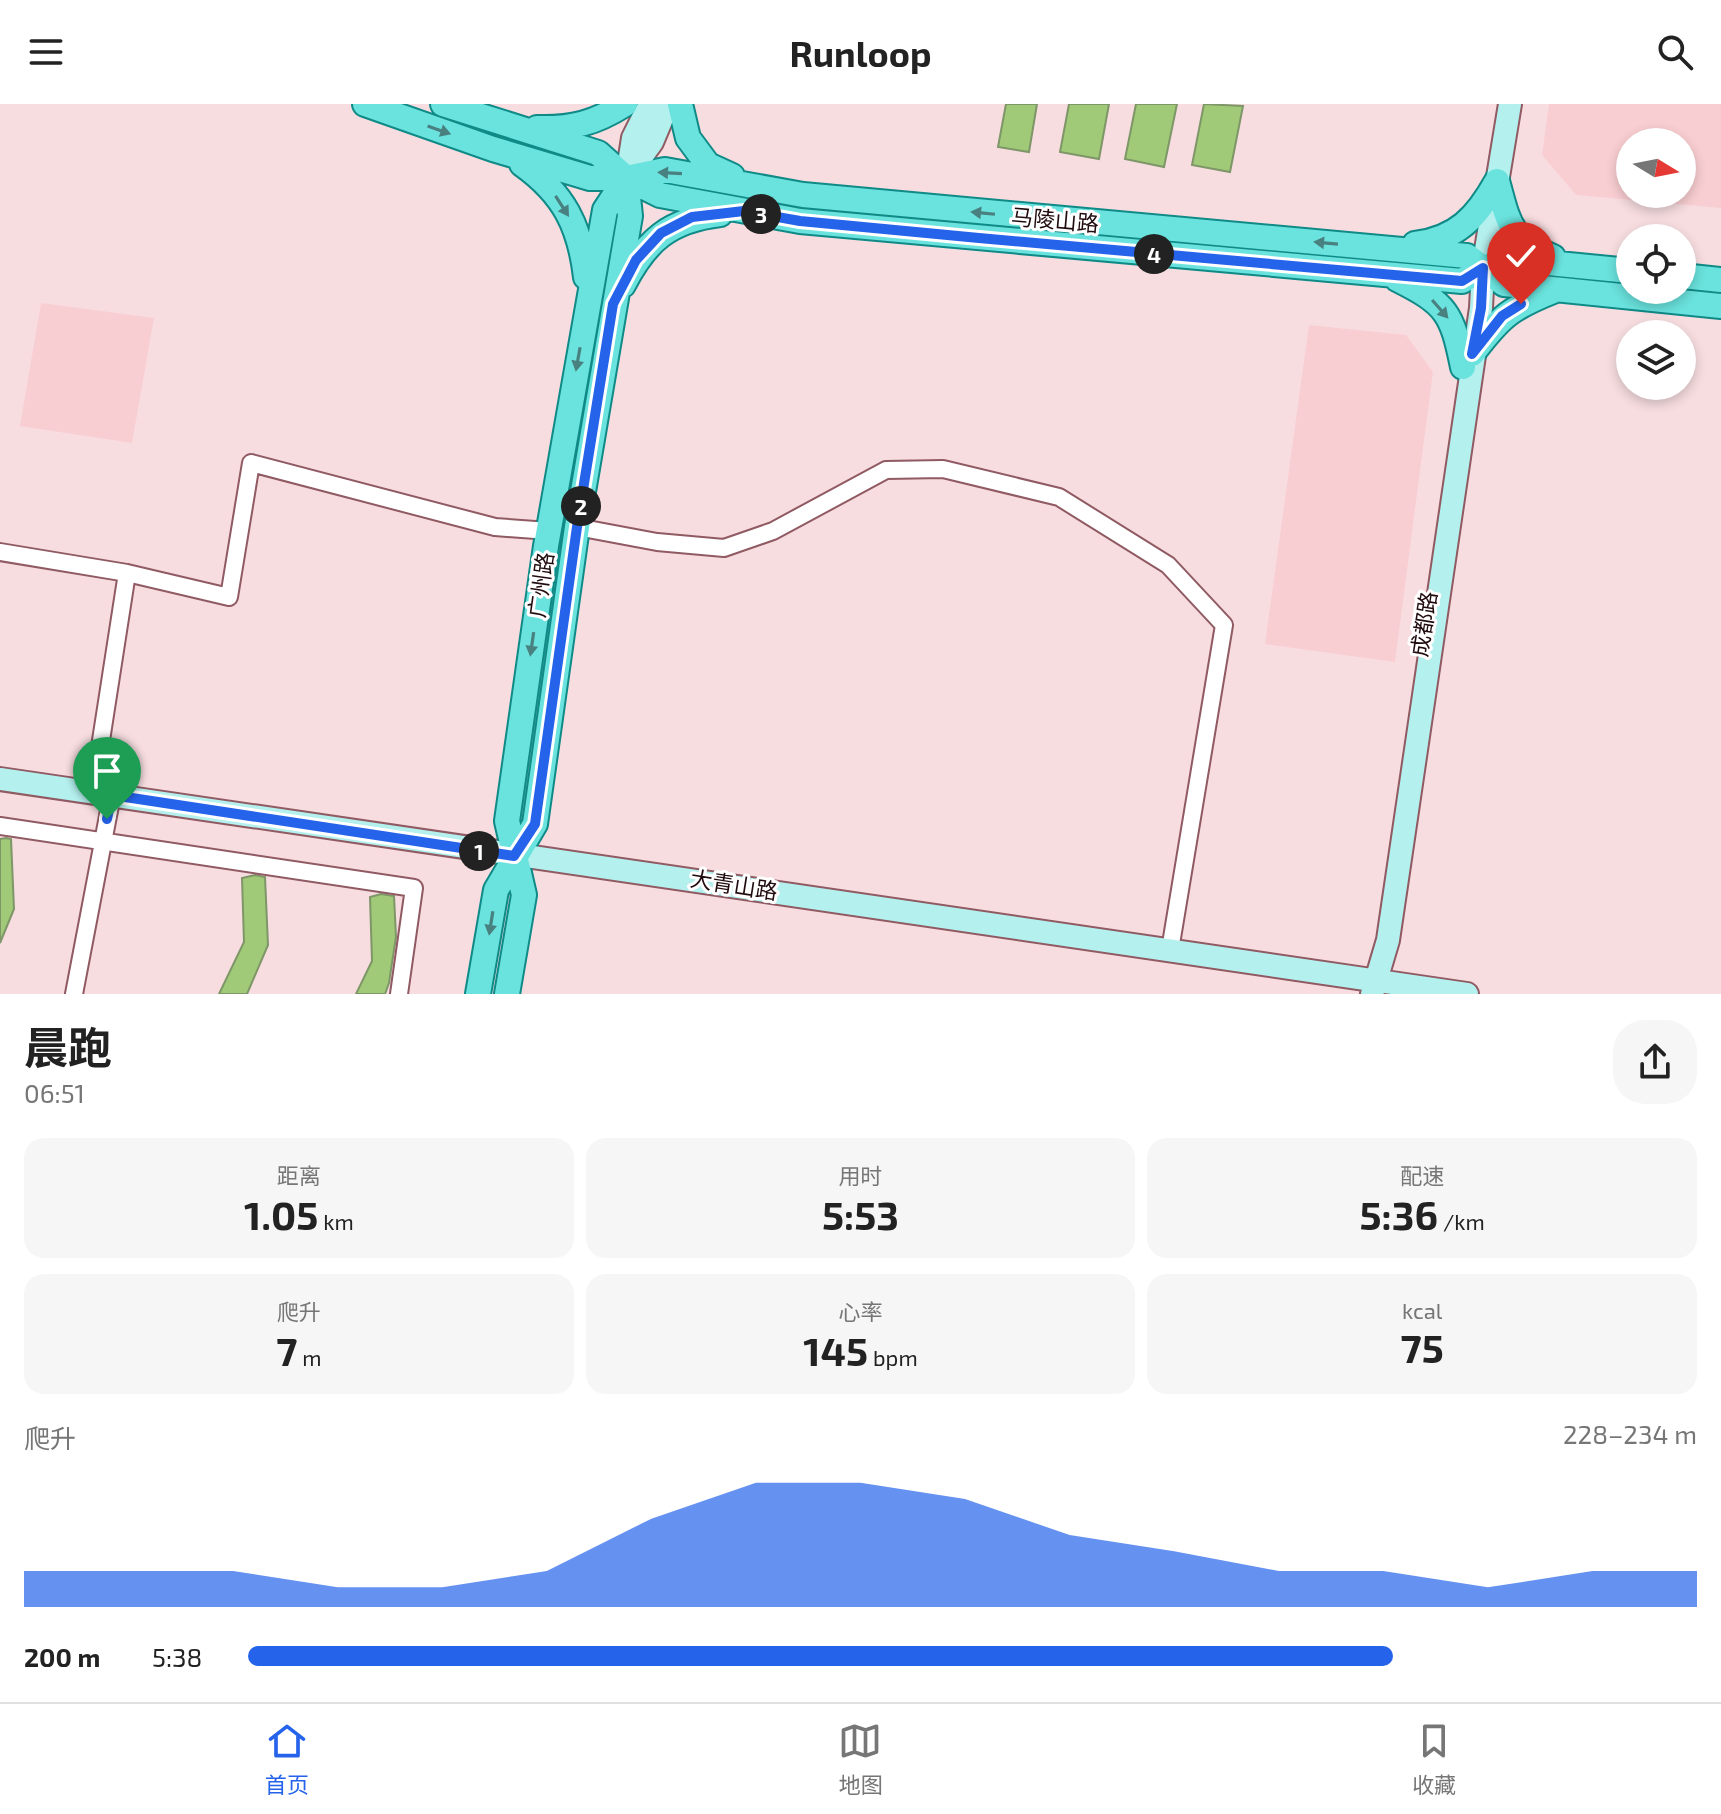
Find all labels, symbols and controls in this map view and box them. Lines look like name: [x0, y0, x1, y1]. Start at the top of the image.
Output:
icon: menu: [24, 30, 68, 74]
icon: search: [1653, 30, 1697, 74]
text: Runloop: [789, 31, 932, 74]
one-way arrow: [427, 124, 451, 136]
north arrow: [1616, 128, 1696, 208]
map controls: [1616, 128, 1696, 400]
one-way arrow: [657, 166, 682, 179]
pin: 3: [741, 194, 781, 234]
one-way arrow: [555, 196, 570, 217]
text: 3: [755, 201, 767, 227]
street label: 马陵山路: [1010, 202, 1100, 236]
one-way arrow: [970, 206, 995, 219]
pin: [1487, 222, 1555, 304]
button: locate: [1616, 224, 1696, 304]
pin: 4: [1134, 234, 1174, 274]
icon: check: [1499, 234, 1543, 278]
one-way arrow: [1313, 236, 1338, 249]
text: 4: [1147, 241, 1161, 267]
one-way arrow: [1431, 298, 1448, 318]
button: layers: [1616, 320, 1696, 400]
one-way arrow: [572, 347, 584, 372]
pin: 2: [561, 486, 601, 526]
text: 2: [575, 493, 587, 519]
street label: 广州路: [523, 550, 557, 619]
street label: 成都路: [1405, 589, 1441, 658]
one-way arrow: [525, 632, 538, 657]
pin: [73, 737, 141, 819]
icon: arrive: [85, 749, 129, 793]
pin: 1: [459, 831, 499, 871]
text: 1: [474, 838, 484, 864]
street label: 大青山路: [689, 864, 780, 904]
one-way arrow: [484, 911, 496, 936]
text: 晨跑: [24, 1020, 112, 1073]
button: share: [1613, 1020, 1697, 1104]
text: 06:51: [24, 1077, 85, 1108]
text: 距离: [277, 1162, 321, 1188]
text: 用时: [838, 1162, 883, 1188]
text: 配速: [1400, 1162, 1444, 1188]
text: 1.05: [244, 1190, 318, 1238]
text: 5:53: [822, 1190, 899, 1238]
text: 5:36: [1359, 1190, 1438, 1238]
text: km: [318, 1208, 354, 1234]
text: /km: [1438, 1208, 1485, 1234]
text: kcal: [1402, 1297, 1442, 1323]
text: 爬升: [277, 1298, 321, 1324]
text: 心率: [838, 1298, 883, 1324]
text: 75: [1401, 1323, 1444, 1371]
text: 7: [276, 1326, 297, 1374]
text: 145: [803, 1326, 868, 1374]
text: m: [297, 1344, 321, 1370]
text: bpm: [868, 1344, 918, 1370]
text: 228–234 m: [1563, 1418, 1697, 1449]
text: 爬升: [24, 1422, 76, 1453]
text: 200 m: [24, 1641, 100, 1672]
text: 5:38: [152, 1641, 202, 1672]
tab: 首页: [265, 1719, 309, 1799]
tab: 地图: [838, 1719, 882, 1799]
tab: 收藏: [1412, 1719, 1456, 1799]

